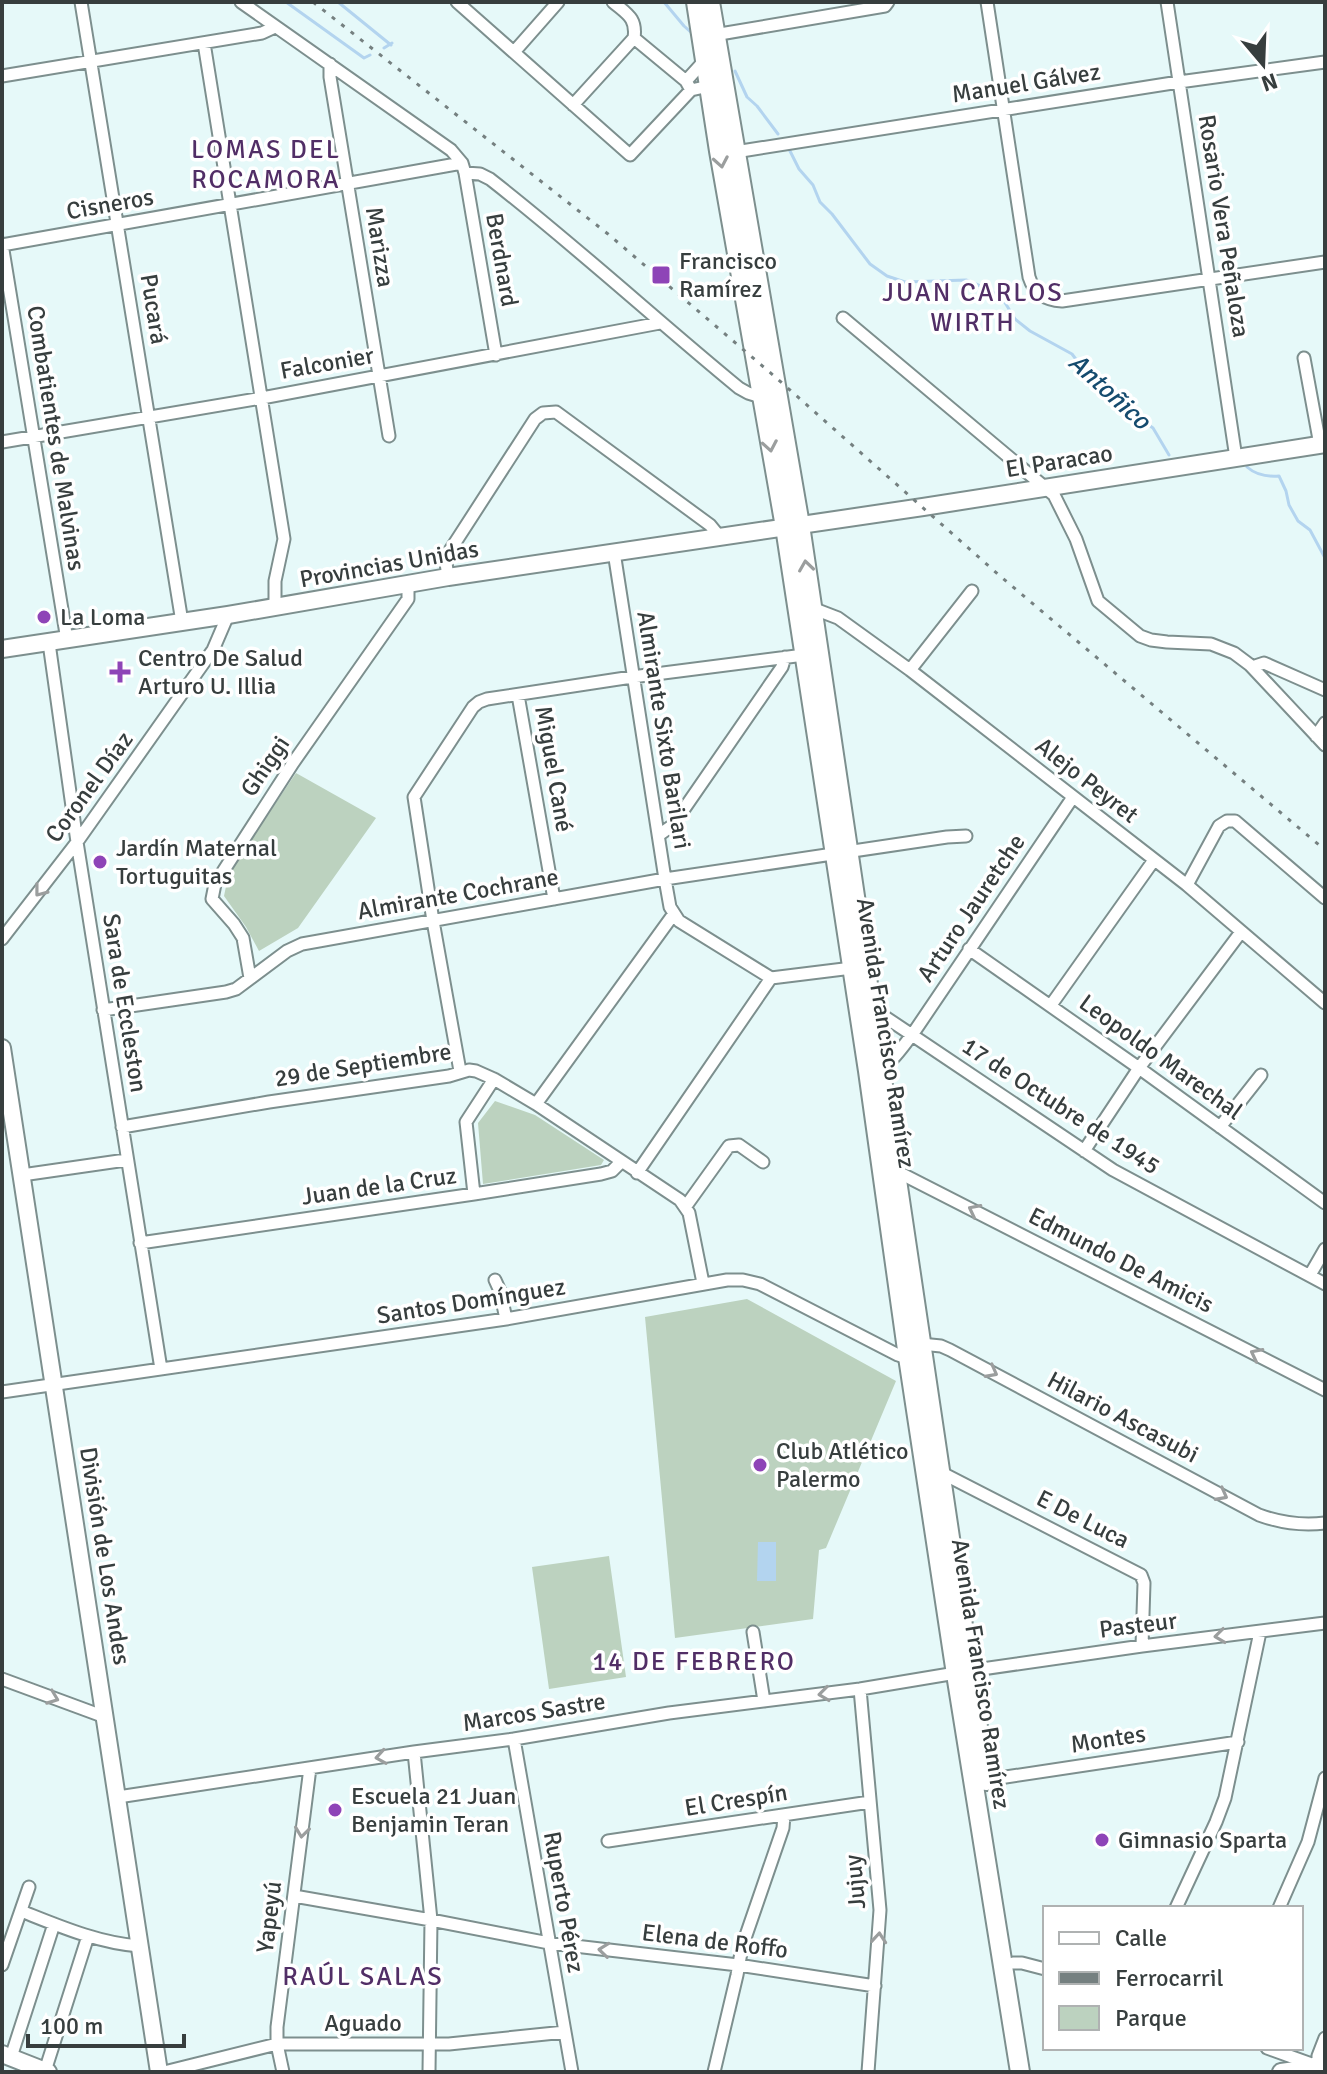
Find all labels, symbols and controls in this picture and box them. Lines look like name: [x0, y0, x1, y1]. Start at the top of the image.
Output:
north arrow: [1223, 24, 1303, 104]
street label: Manuel Gálvez: [950, 56, 1102, 110]
text: N: [1258, 67, 1281, 98]
street label: Rosario Vera Peñaloza: [1192, 112, 1256, 340]
district label: LOMAS DEL ROCAMORA: [191, 134, 341, 196]
one-way arrow: [711, 155, 728, 169]
street label: Cisneros: [64, 182, 156, 226]
street label: Marizza: [359, 205, 401, 289]
street label: Berdnard: [479, 211, 525, 309]
place label: Francisco Ramírez: [679, 246, 777, 304]
marker: Francisco Ramírez: [650, 264, 672, 286]
street label: Pucará: [134, 272, 174, 346]
district label: JUAN CARLOS WIRTH: [882, 277, 1064, 339]
street label: Combatientes de Malvinas: [20, 303, 92, 573]
street label: Falconier: [278, 340, 376, 386]
water label: Antoñico: [1062, 347, 1158, 438]
street label: El Paracao: [1003, 438, 1115, 484]
one-way arrow: [760, 439, 777, 453]
street label: Provincias Unidas: [297, 534, 481, 594]
one-way arrow: [798, 560, 815, 573]
place label: La Loma: [60, 602, 145, 632]
marker: La Loma: [35, 608, 53, 626]
street label: Almirante Sixto Barilari: [630, 609, 698, 851]
place label: Centro De Salud Arturo U. Illia: [138, 643, 303, 701]
marker: Centro De Salud Arturo U. Illia: [109, 661, 131, 683]
street label: Miguel Cané: [528, 704, 580, 834]
street label: Coronel Díaz: [39, 726, 139, 848]
street label: Ghiggi: [234, 730, 296, 802]
street label: Alejo Peyret: [1030, 731, 1144, 829]
street label: Arturo Jauretche: [910, 828, 1032, 988]
place label: Jardín Maternal Tortuguitas: [116, 833, 277, 891]
marker: Jardín Maternal Tortuguitas: [91, 853, 109, 871]
street label: Almirante Cochrane: [355, 862, 561, 926]
one-way arrow: [35, 882, 49, 897]
street label: Avenida Francisco Ramírez: [850, 896, 922, 1170]
street label: Sara de Eccleston: [96, 912, 154, 1094]
street label: Leopoldo Marechal: [1073, 988, 1249, 1126]
street label: 17 de Octubre de 1945: [956, 1031, 1166, 1181]
street label: 29 de Septiembre: [272, 1036, 454, 1094]
street label: Juan de la Cruz: [300, 1160, 458, 1212]
street label: Edmundo De Amicis: [1023, 1200, 1219, 1320]
one-way arrow: [968, 1205, 983, 1220]
street label: Santos Domínguez: [375, 1271, 567, 1331]
one-way arrow: [1249, 1349, 1264, 1364]
one-way arrow: [984, 1363, 999, 1378]
street label: Hilario Ascasubi: [1042, 1365, 1204, 1469]
place label: Club Atlético Palermo: [776, 1436, 909, 1494]
street label: División de Los Andes: [73, 1445, 137, 1667]
marker: Club Atlético Palermo: [751, 1456, 769, 1474]
street label: E De Luca: [1032, 1483, 1134, 1555]
one-way arrow: [1213, 1485, 1228, 1500]
street label: Avenida Francisco Ramírez: [945, 1537, 1017, 1811]
street label: Pasteur: [1098, 1605, 1179, 1645]
one-way arrow: [1213, 1628, 1226, 1645]
district label: 14 DE FEBRERO: [592, 1646, 796, 1678]
one-way arrow: [817, 1685, 830, 1702]
street label: Marcos Sastre: [460, 1686, 608, 1738]
one-way arrow: [45, 1688, 59, 1705]
street label: Montes: [1068, 1718, 1148, 1760]
one-way arrow: [374, 1748, 388, 1765]
street label: El Crespín: [682, 1777, 790, 1823]
place label: Escuela 21 Juan Benjamin Teran: [351, 1781, 516, 1839]
marker: Escuela 21 Juan Benjamin Teran: [326, 1801, 344, 1819]
one-way arrow: [294, 1825, 311, 1839]
place label: Gimnasio Sparta: [1118, 1825, 1287, 1855]
street label: Ruperto Pérez: [537, 1829, 591, 1975]
marker: Gimnasio Sparta: [1093, 1831, 1111, 1849]
street label: Jujuy: [838, 1853, 872, 1911]
street label: Yapeyú: [250, 1879, 288, 1955]
legend: [1043, 1906, 1303, 2050]
street label: Elena de Roffo: [640, 1917, 790, 1965]
text: Calle: [1115, 1923, 1167, 1953]
one-way arrow: [870, 1931, 887, 1944]
one-way arrow: [597, 1941, 610, 1958]
district label: RAÚL SALAS: [282, 1961, 444, 1993]
text: Ferrocarril: [1115, 1963, 1224, 1993]
scale bar: [28, 1998, 184, 2048]
text: Parque: [1115, 2003, 1187, 2033]
street label: Aguado: [324, 2008, 402, 2038]
text: 100 m: [40, 2011, 103, 2041]

